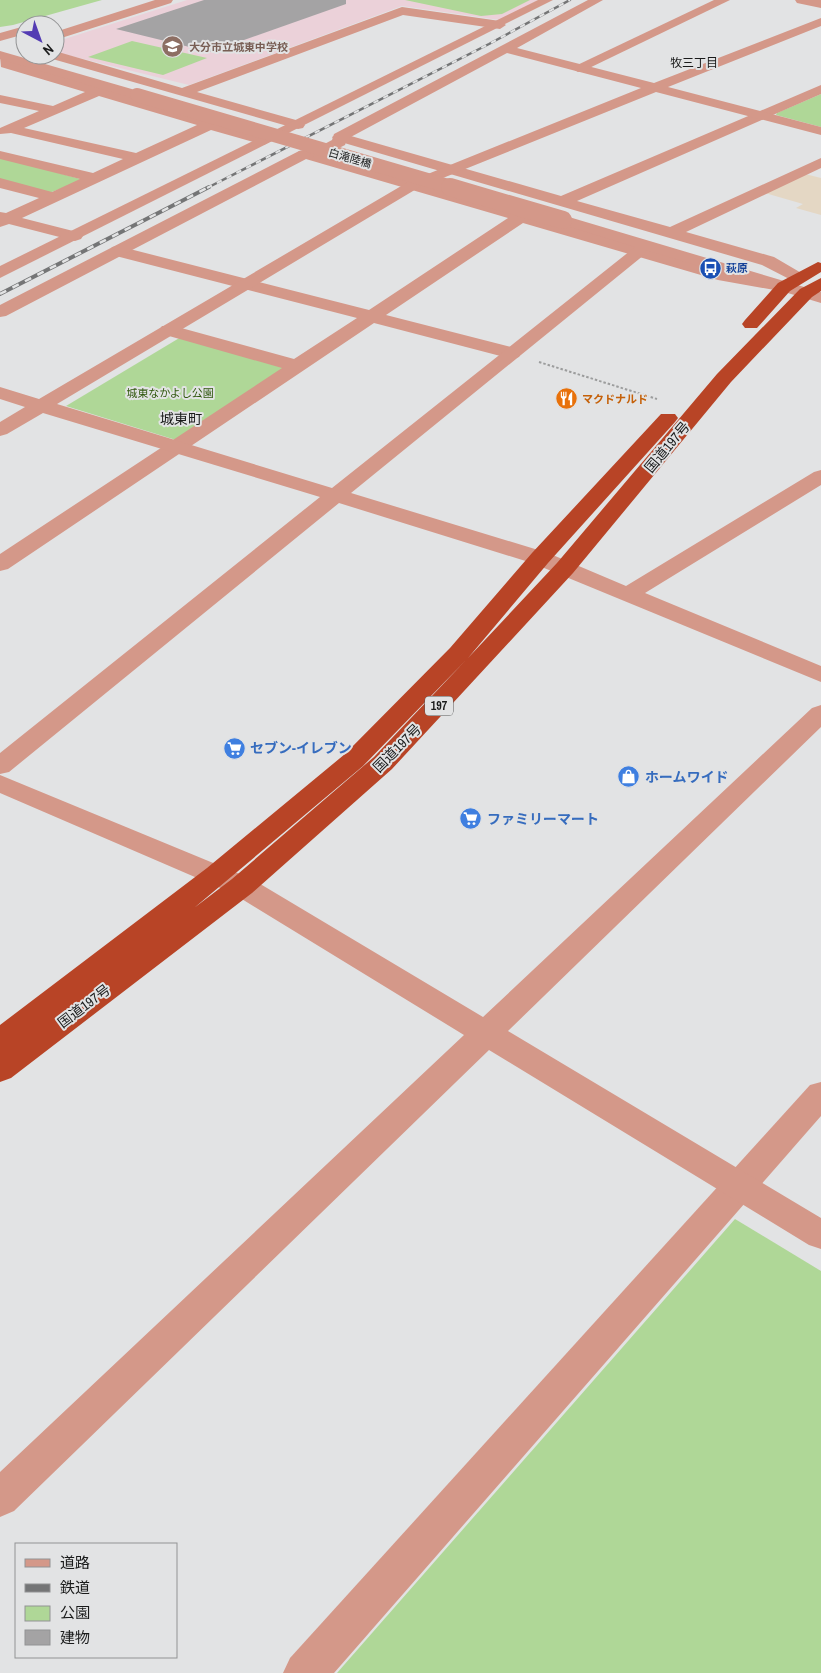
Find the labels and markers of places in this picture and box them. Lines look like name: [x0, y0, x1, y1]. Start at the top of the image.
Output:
school or university icon: 大分市立城東中学校: [161, 35, 185, 59]
place label: 大分市立城東中学校: [189, 40, 288, 54]
bus stop icon: 萩原: [698, 256, 722, 280]
place label: 萩原: [726, 261, 748, 275]
restaurant icon: マクドナルド: [554, 387, 578, 411]
place label: マクドナルド: [582, 392, 648, 406]
supermarket icon: セブン-イレブン: [222, 736, 246, 760]
place label: セブン-イレブン: [250, 739, 352, 757]
shop icon: ホームワイド: [617, 765, 641, 789]
place label: ホームワイド: [645, 768, 729, 786]
supermarket icon: ファミリーマート: [459, 807, 483, 831]
place label: ファミリーマート: [487, 810, 599, 828]

